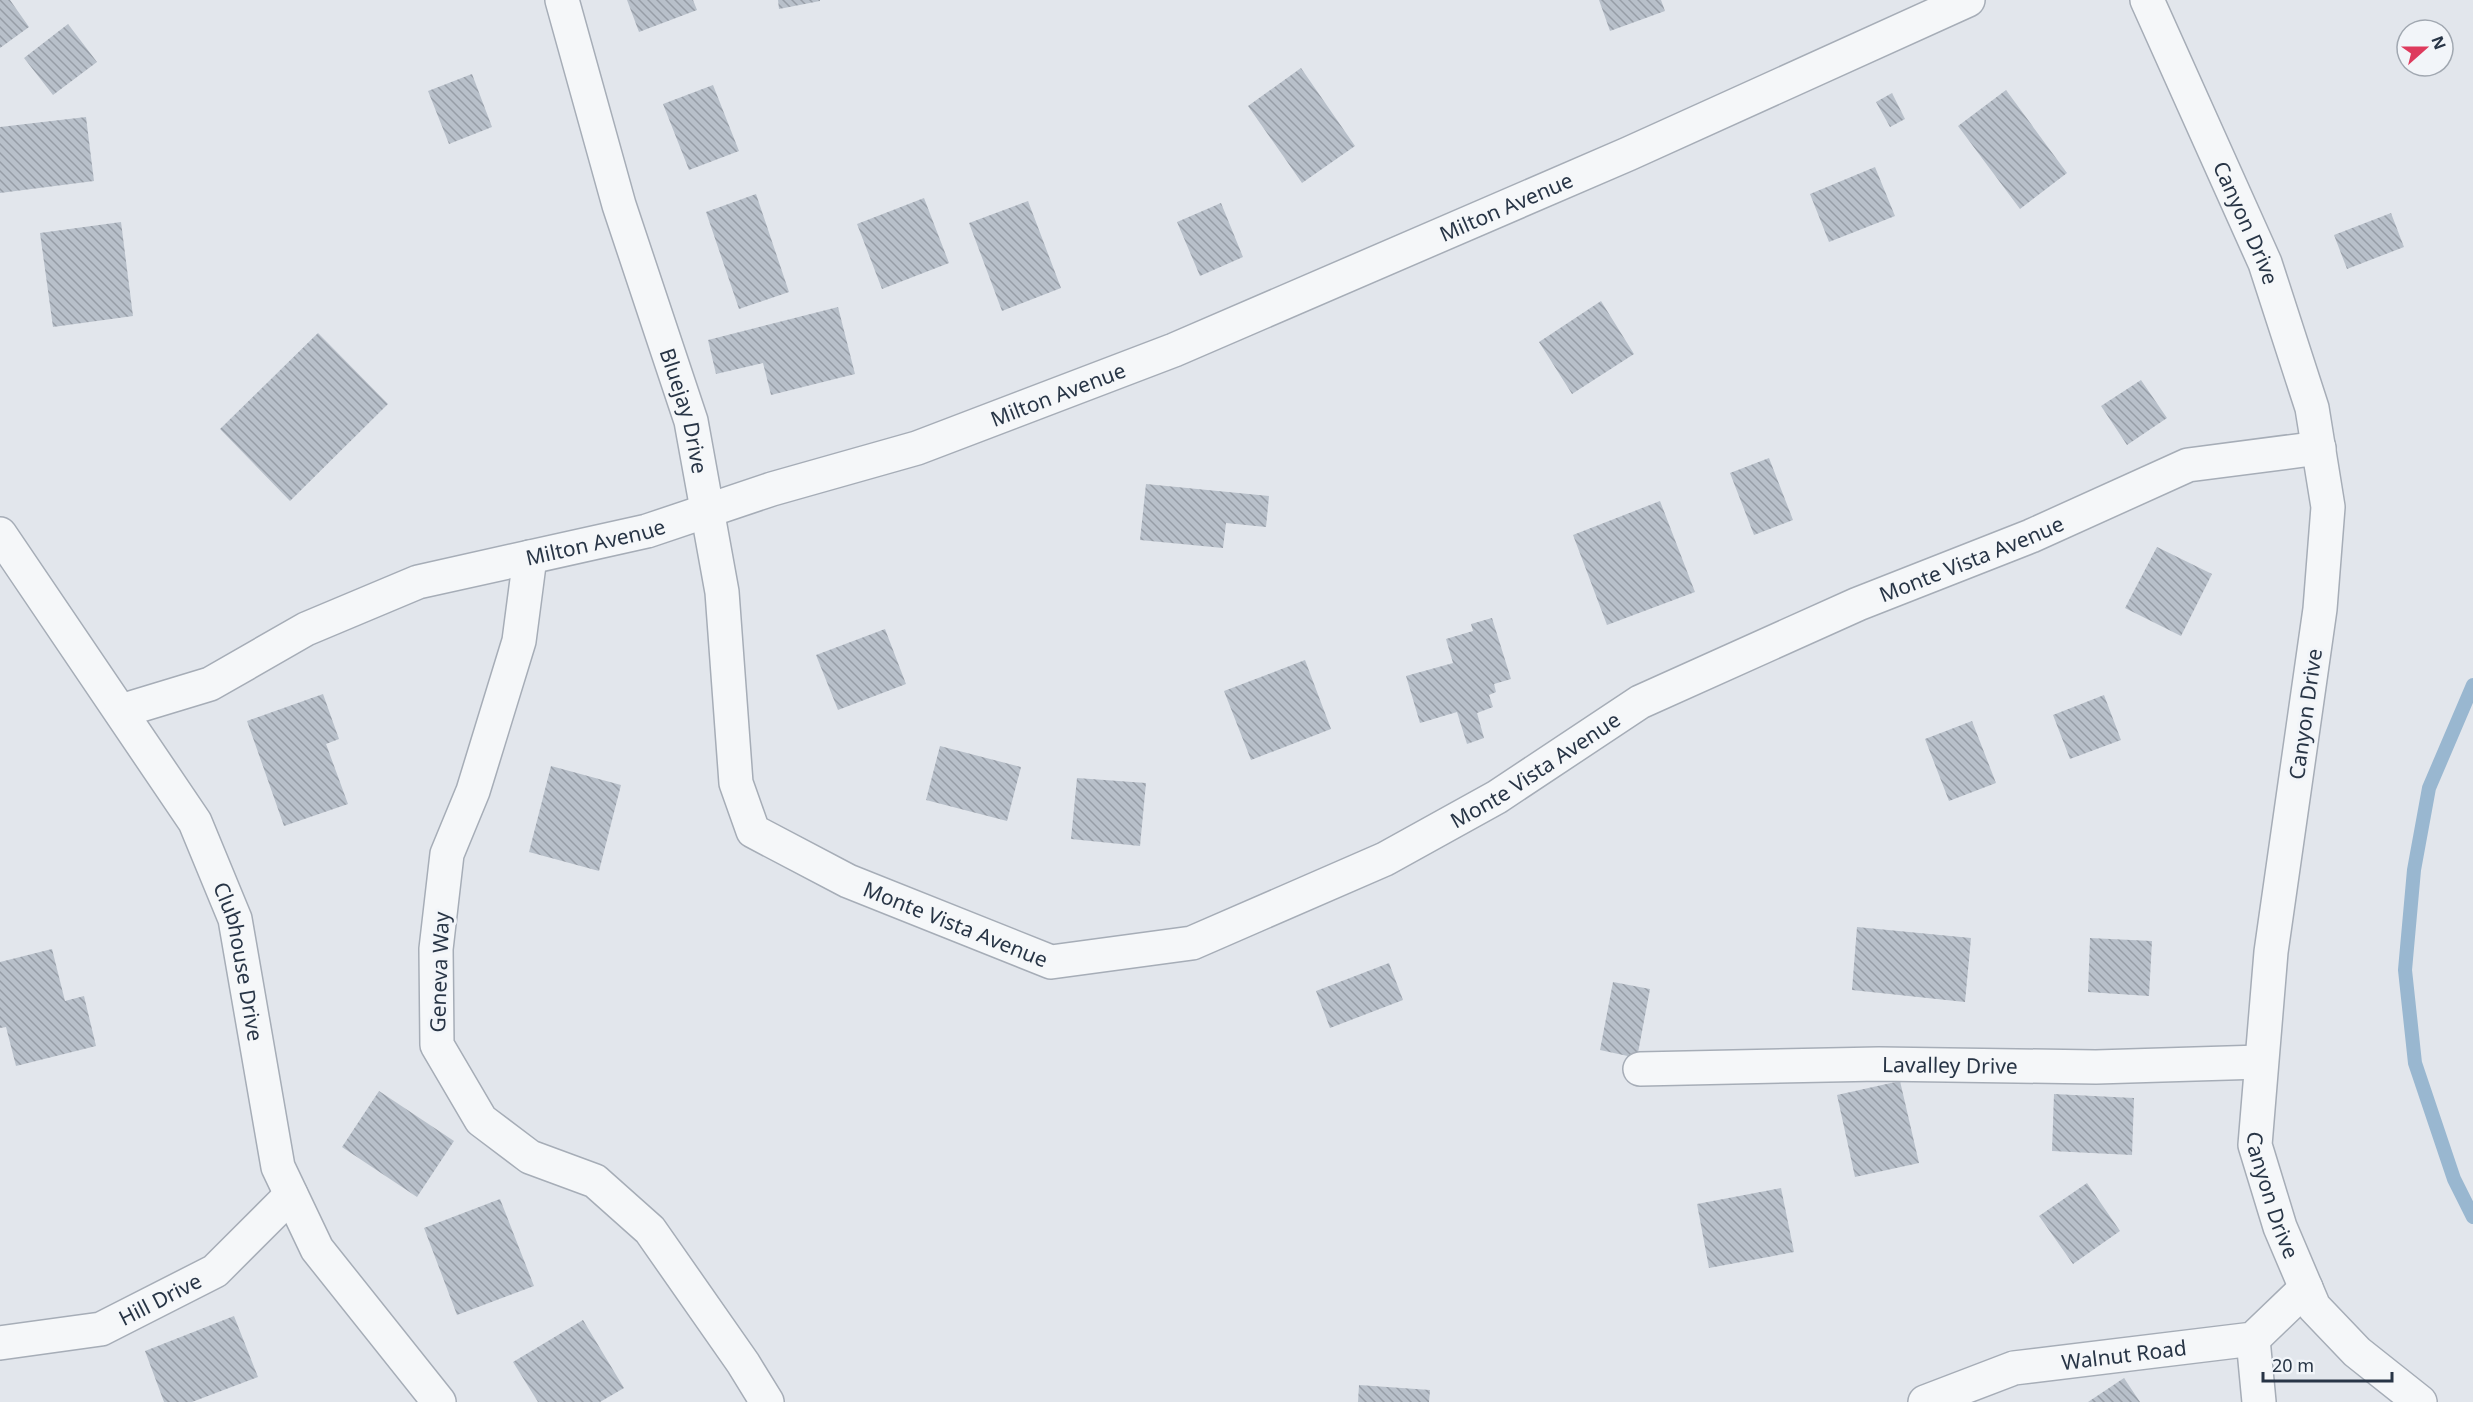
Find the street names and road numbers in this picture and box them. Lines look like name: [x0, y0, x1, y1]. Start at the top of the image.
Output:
street label: Canyon Drive: [2207, 157, 2285, 288]
street label: Milton Avenue: [1435, 166, 1577, 248]
street label: Bluejay Drive: [654, 344, 714, 476]
street label: Milton Avenue: [986, 356, 1129, 433]
street label: Monte Vista Avenue: [1875, 509, 2068, 608]
street label: Milton Avenue: [523, 512, 669, 572]
street label: Canyon Drive: [2282, 647, 2328, 781]
street label: Monte Vista Avenue: [1445, 705, 1625, 834]
street label: Monte Vista Avenue: [859, 875, 1052, 973]
street label: Clubhouse Drive: [207, 878, 270, 1043]
street label: Geneva Way: [423, 911, 455, 1033]
street label: Lavalley Drive: [1882, 1050, 2018, 1080]
street label: Canyon Drive: [2241, 1131, 2306, 1263]
street label: Hill Drive: [114, 1266, 206, 1332]
street label: Walnut Road: [2060, 1333, 2188, 1376]

